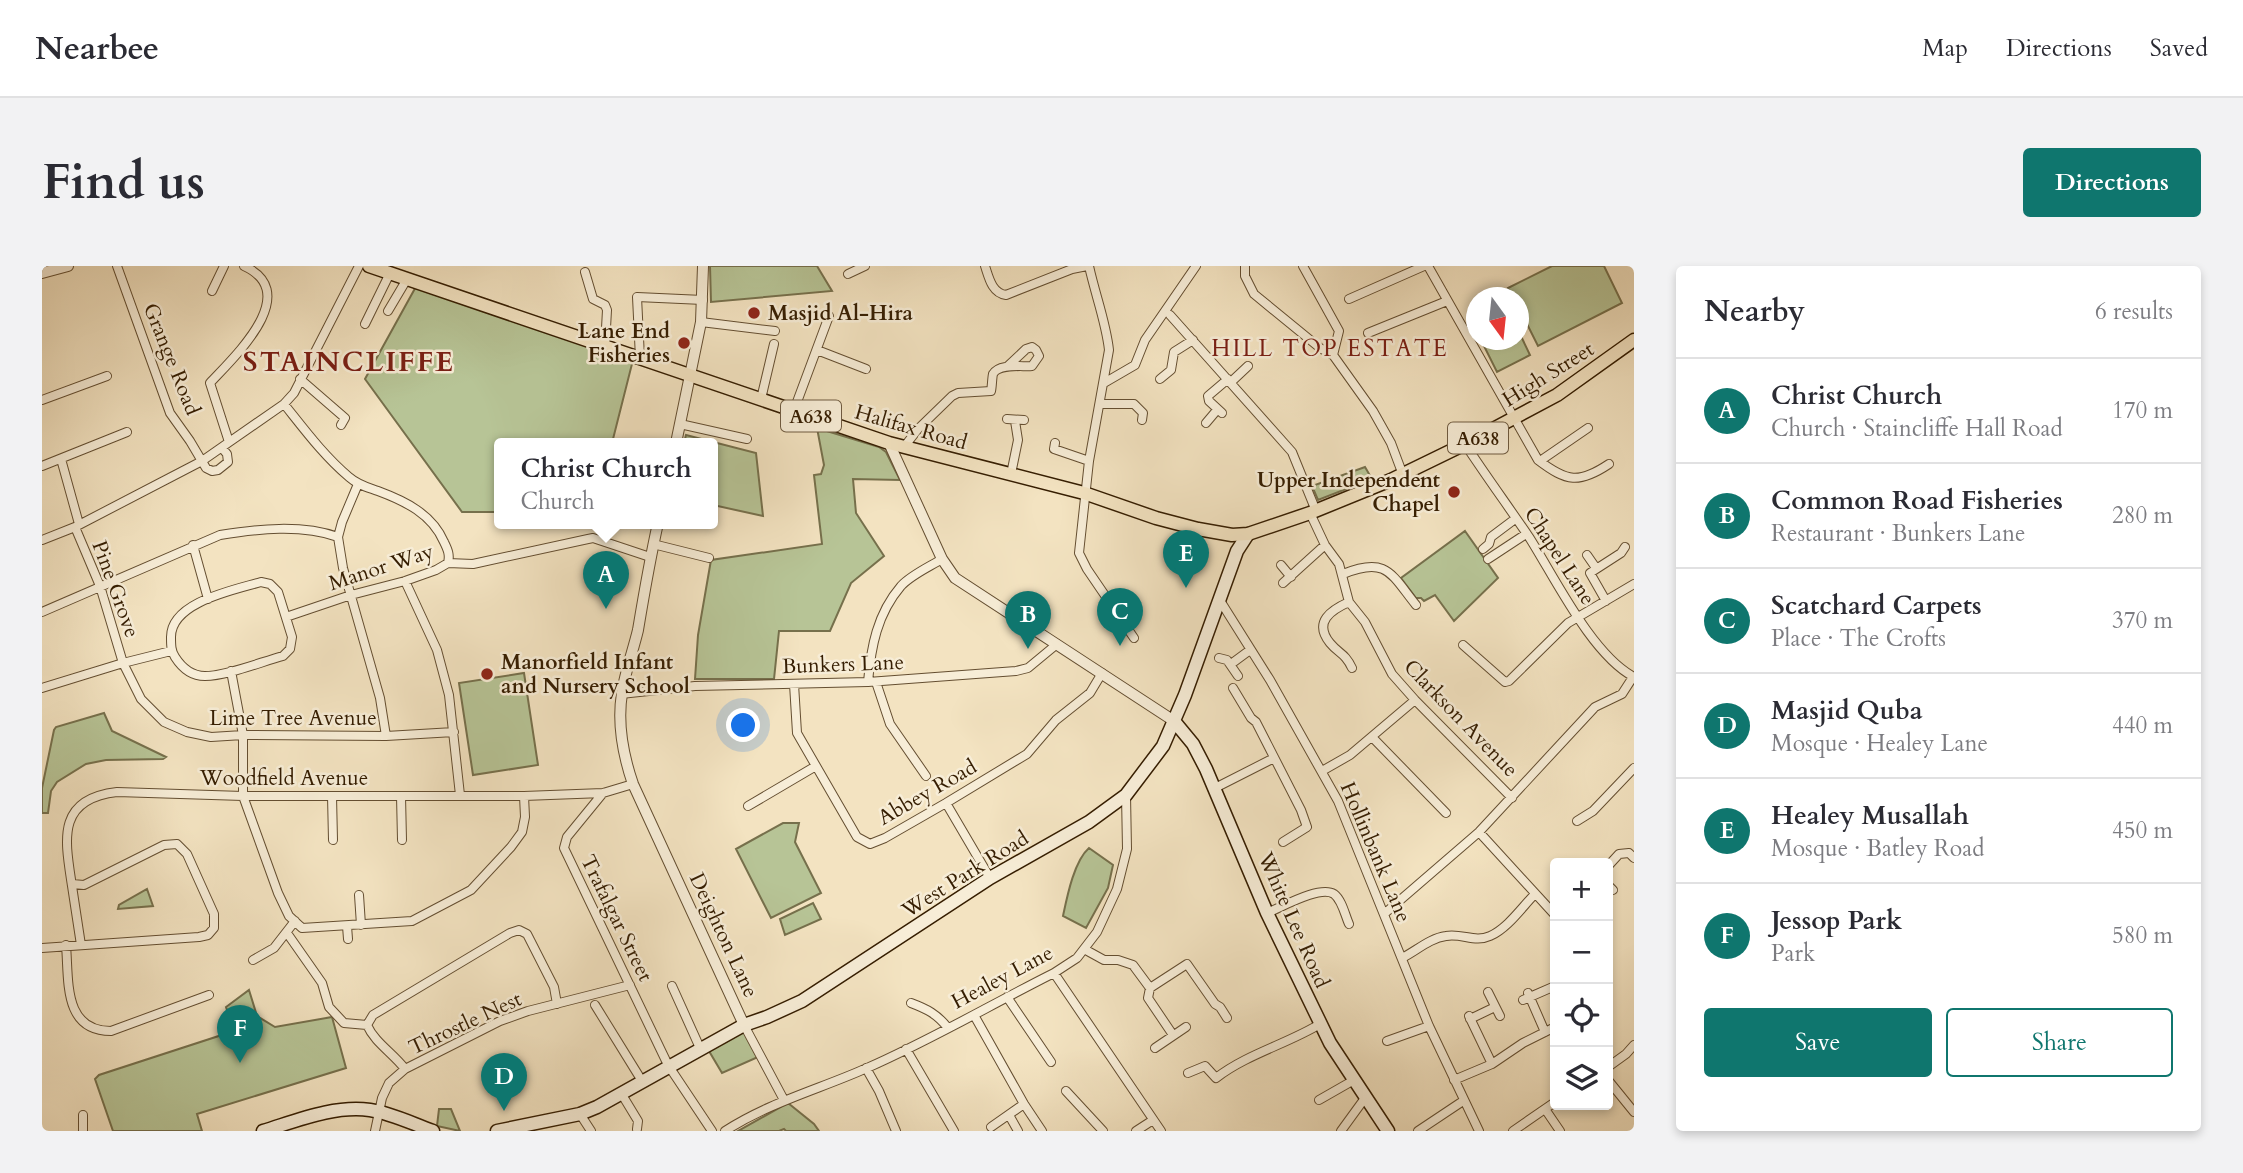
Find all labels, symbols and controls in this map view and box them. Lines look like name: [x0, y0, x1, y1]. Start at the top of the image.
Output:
text: Nearbee: [35, 26, 159, 71]
text: Map: [1922, 32, 1968, 65]
text: Directions: [2006, 32, 2112, 65]
text: Saved: [2150, 32, 2208, 65]
button: Directions: [2023, 148, 2201, 217]
text: Find us: [42, 149, 205, 216]
north arrow: [1466, 287, 1529, 350]
text: Nearby: [1704, 291, 1805, 332]
text: 6 results: [2095, 296, 2173, 327]
street label: Grange Road: [136, 299, 207, 420]
place label: Masjid Al-Hira: [768, 299, 914, 328]
marker: Masjid Al-Hira: [746, 305, 762, 321]
place label: Lane End Fisheries: [578, 317, 670, 370]
district label: HILL TOP ESTATE: [1211, 333, 1449, 364]
marker: Lane End Fisheries: [676, 335, 692, 351]
street label: High Street: [1497, 335, 1600, 414]
district label: STAINCLIFFE: [243, 343, 455, 381]
text: Christ Church: [1771, 378, 1942, 413]
text: A: [1718, 395, 1736, 426]
text: 170 m: [2112, 395, 2173, 426]
street label: Halifax Road: [851, 398, 970, 457]
road number: A638: [781, 400, 841, 432]
text: Church · Staincliffe Hall Road: [1771, 413, 2063, 444]
road number: A638: [1448, 422, 1508, 454]
popup: [494, 438, 718, 529]
text: Christ Church: [520, 451, 692, 486]
place label: Upper Independent Chapel: [1257, 466, 1441, 519]
text: Common Road Fisheries: [1771, 483, 2063, 518]
marker: Upper Independent Chapel: [1446, 484, 1462, 500]
text: Church: [520, 486, 595, 517]
text: B: [1719, 500, 1735, 531]
text: 280 m: [2112, 500, 2173, 531]
street label: Chapel Lane: [1517, 502, 1602, 611]
text: Restaurant · Bunkers Lane: [1771, 518, 2025, 549]
pin: E: [1163, 530, 1209, 588]
street label: Pine Grove: [85, 537, 146, 642]
street label: Manor Way: [325, 537, 437, 598]
pin: A: [583, 551, 629, 609]
pin: C: [1097, 588, 1143, 646]
text: Scatchard Carpets: [1771, 588, 1982, 623]
pin: B: [1005, 591, 1051, 649]
text: C: [1718, 605, 1736, 636]
text: 370 m: [2112, 605, 2173, 636]
text: Place · The Crofts: [1771, 623, 1946, 654]
place label: Manorfield Infant and Nursery School: [501, 648, 690, 701]
street label: Bunkers Lane: [782, 648, 905, 681]
street label: Clarkson Avenue: [1397, 653, 1524, 784]
marker: Manorfield Infant and Nursery School: [479, 666, 495, 682]
text: Masjid Quba: [1771, 693, 1923, 728]
street label: Lime Tree Avenue: [209, 704, 377, 733]
your location: [726, 708, 760, 742]
text: D: [1717, 710, 1737, 741]
text: 440 m: [2112, 710, 2173, 741]
text: Mosque · Healey Lane: [1771, 728, 1988, 759]
street label: Abbey Road: [872, 752, 982, 832]
street label: Woodfield Avenue: [199, 764, 368, 793]
street label: Hollinbank Lane: [1333, 778, 1418, 927]
text: Healey Musallah: [1771, 798, 1969, 833]
text: E: [1720, 815, 1734, 846]
text: 450 m: [2112, 815, 2173, 846]
street label: West Park Road: [896, 824, 1034, 925]
text: Mosque · Batley Road: [1771, 833, 1984, 864]
street label: White Lee Road: [1250, 847, 1336, 993]
street label: Trafalgar Street: [573, 850, 660, 987]
map controls: [1550, 858, 1613, 1110]
button: +: [1550, 858, 1613, 921]
street label: Deighton Lane: [682, 868, 765, 1002]
text: Jessop Park: [1771, 903, 1902, 938]
text: F: [1720, 920, 1734, 951]
text: 580 m: [2112, 920, 2173, 951]
button: −: [1550, 921, 1613, 984]
text: Park: [1771, 938, 1815, 969]
street label: Healey Lane: [946, 939, 1058, 1016]
button: locate: [1550, 984, 1613, 1047]
street label: Throstle Nest: [404, 985, 527, 1062]
pin: F: [217, 1005, 263, 1063]
button: Save: [1704, 1008, 1932, 1077]
button: Share: [1946, 1008, 2173, 1077]
button: layers: [1550, 1047, 1613, 1110]
pin: D: [481, 1053, 527, 1111]

